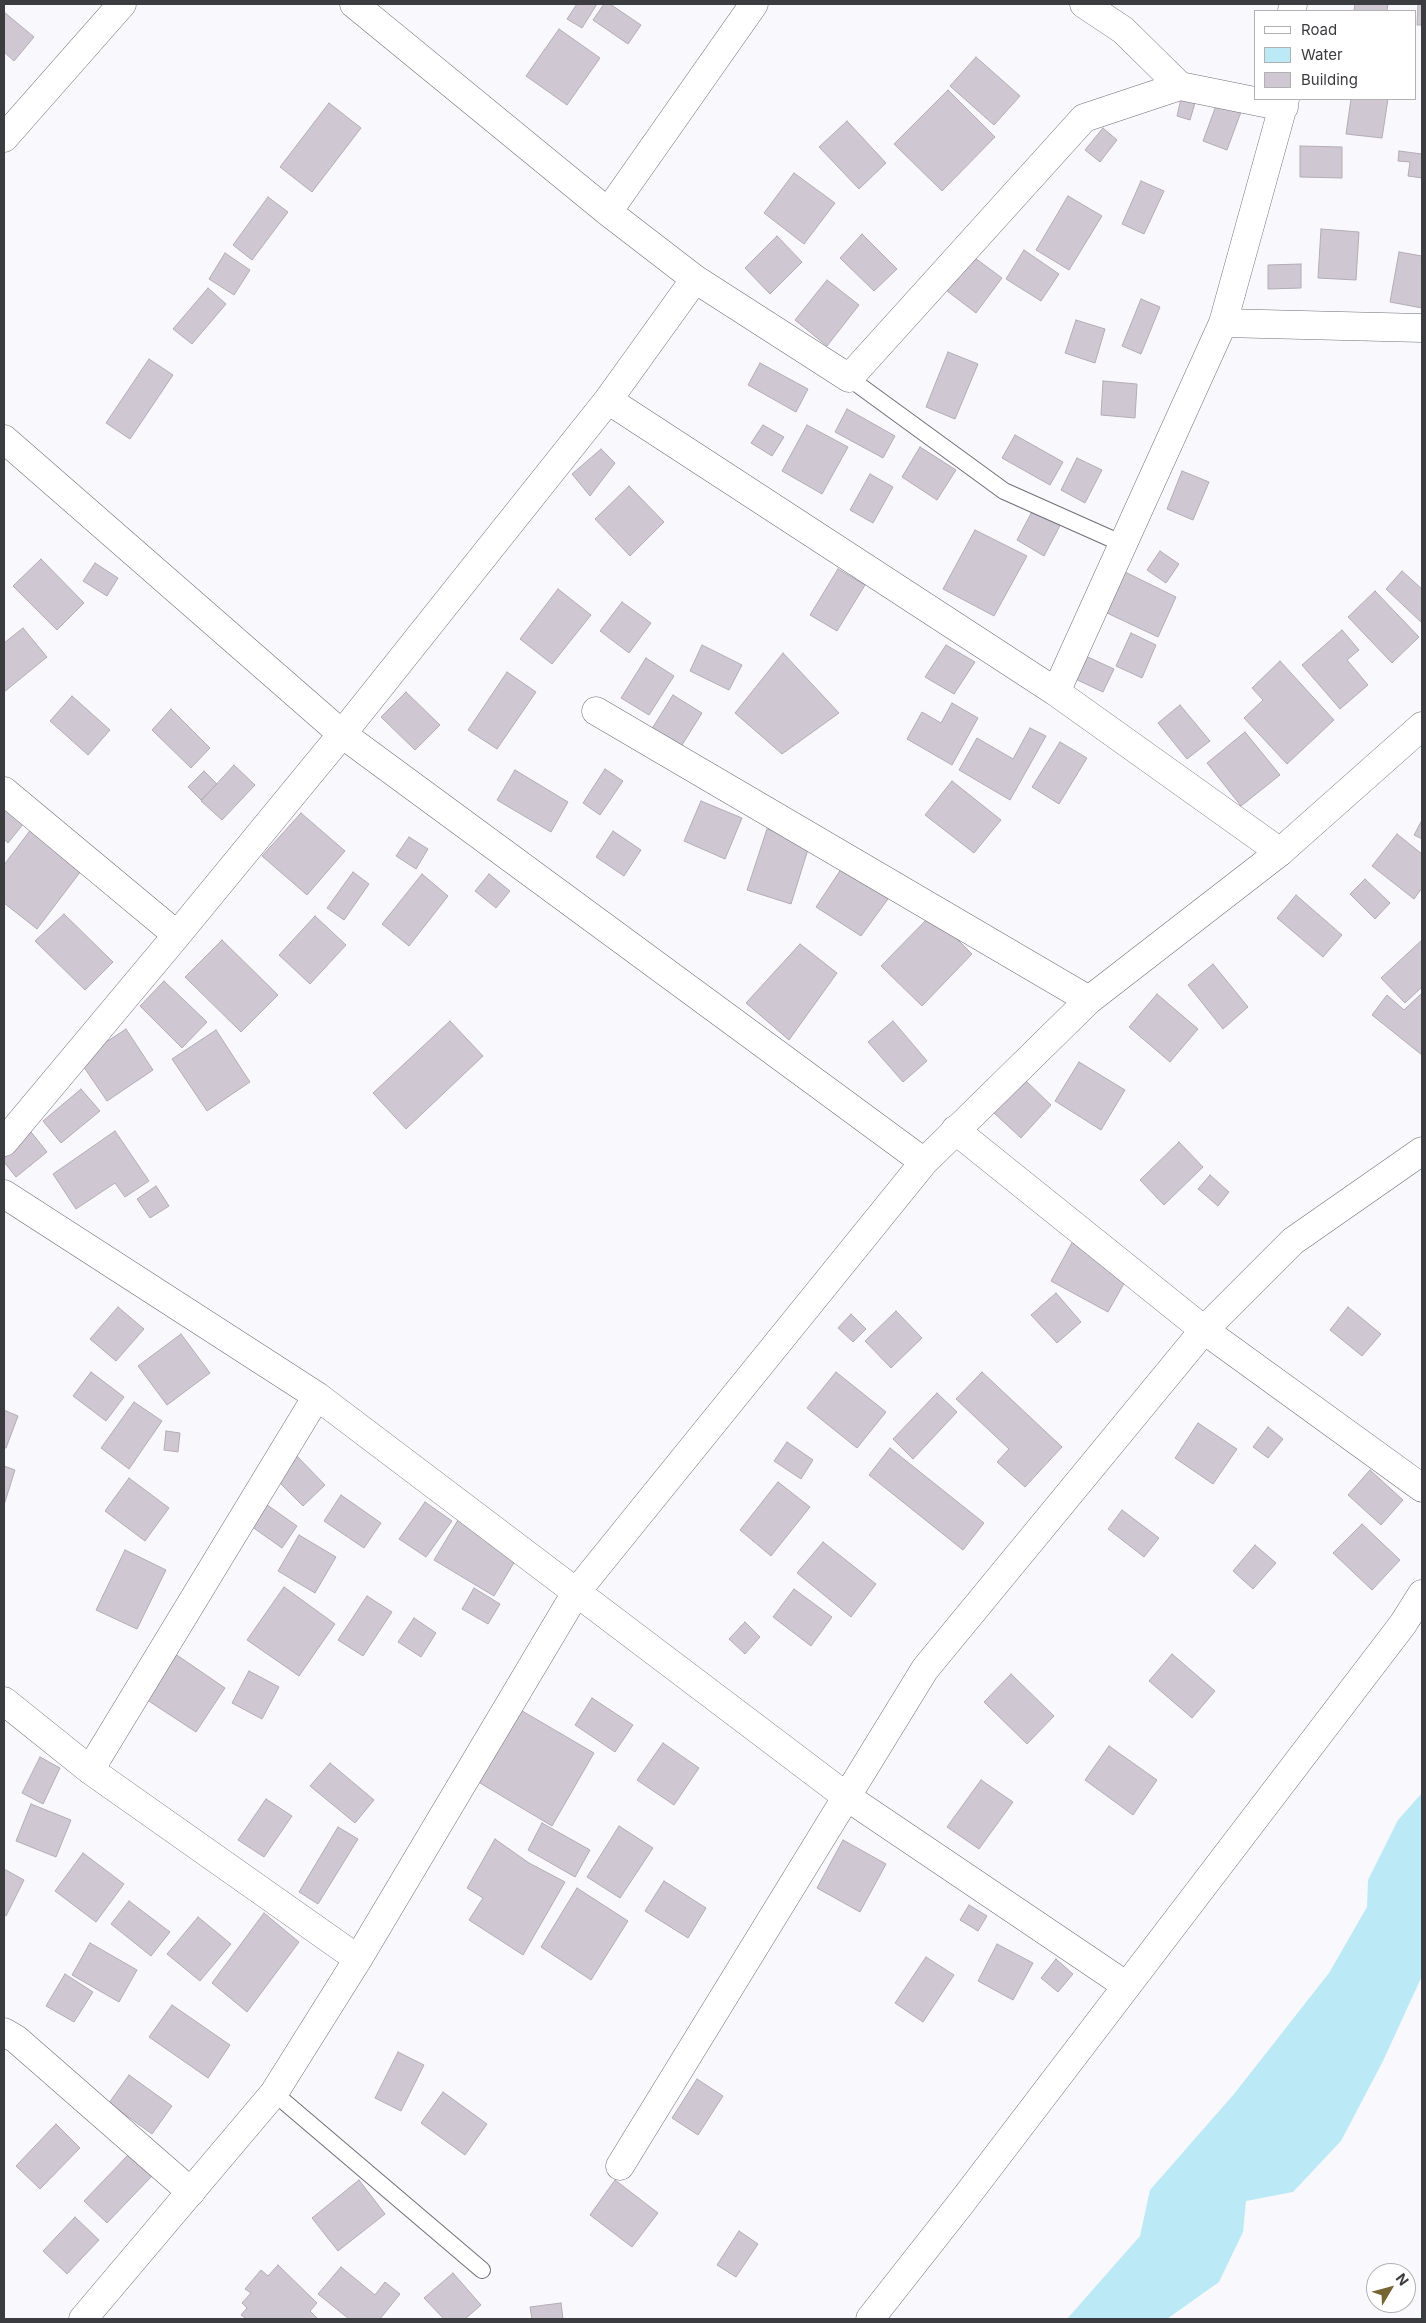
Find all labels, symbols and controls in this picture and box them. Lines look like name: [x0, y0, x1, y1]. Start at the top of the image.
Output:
legend: [1254, 10, 1416, 100]
text: Road: [1301, 20, 1337, 39]
text: Water: [1301, 45, 1343, 64]
text: Building: [1301, 70, 1358, 89]
north arrow: [1366, 2263, 1416, 2313]
text: N: [1393, 2270, 1413, 2289]

